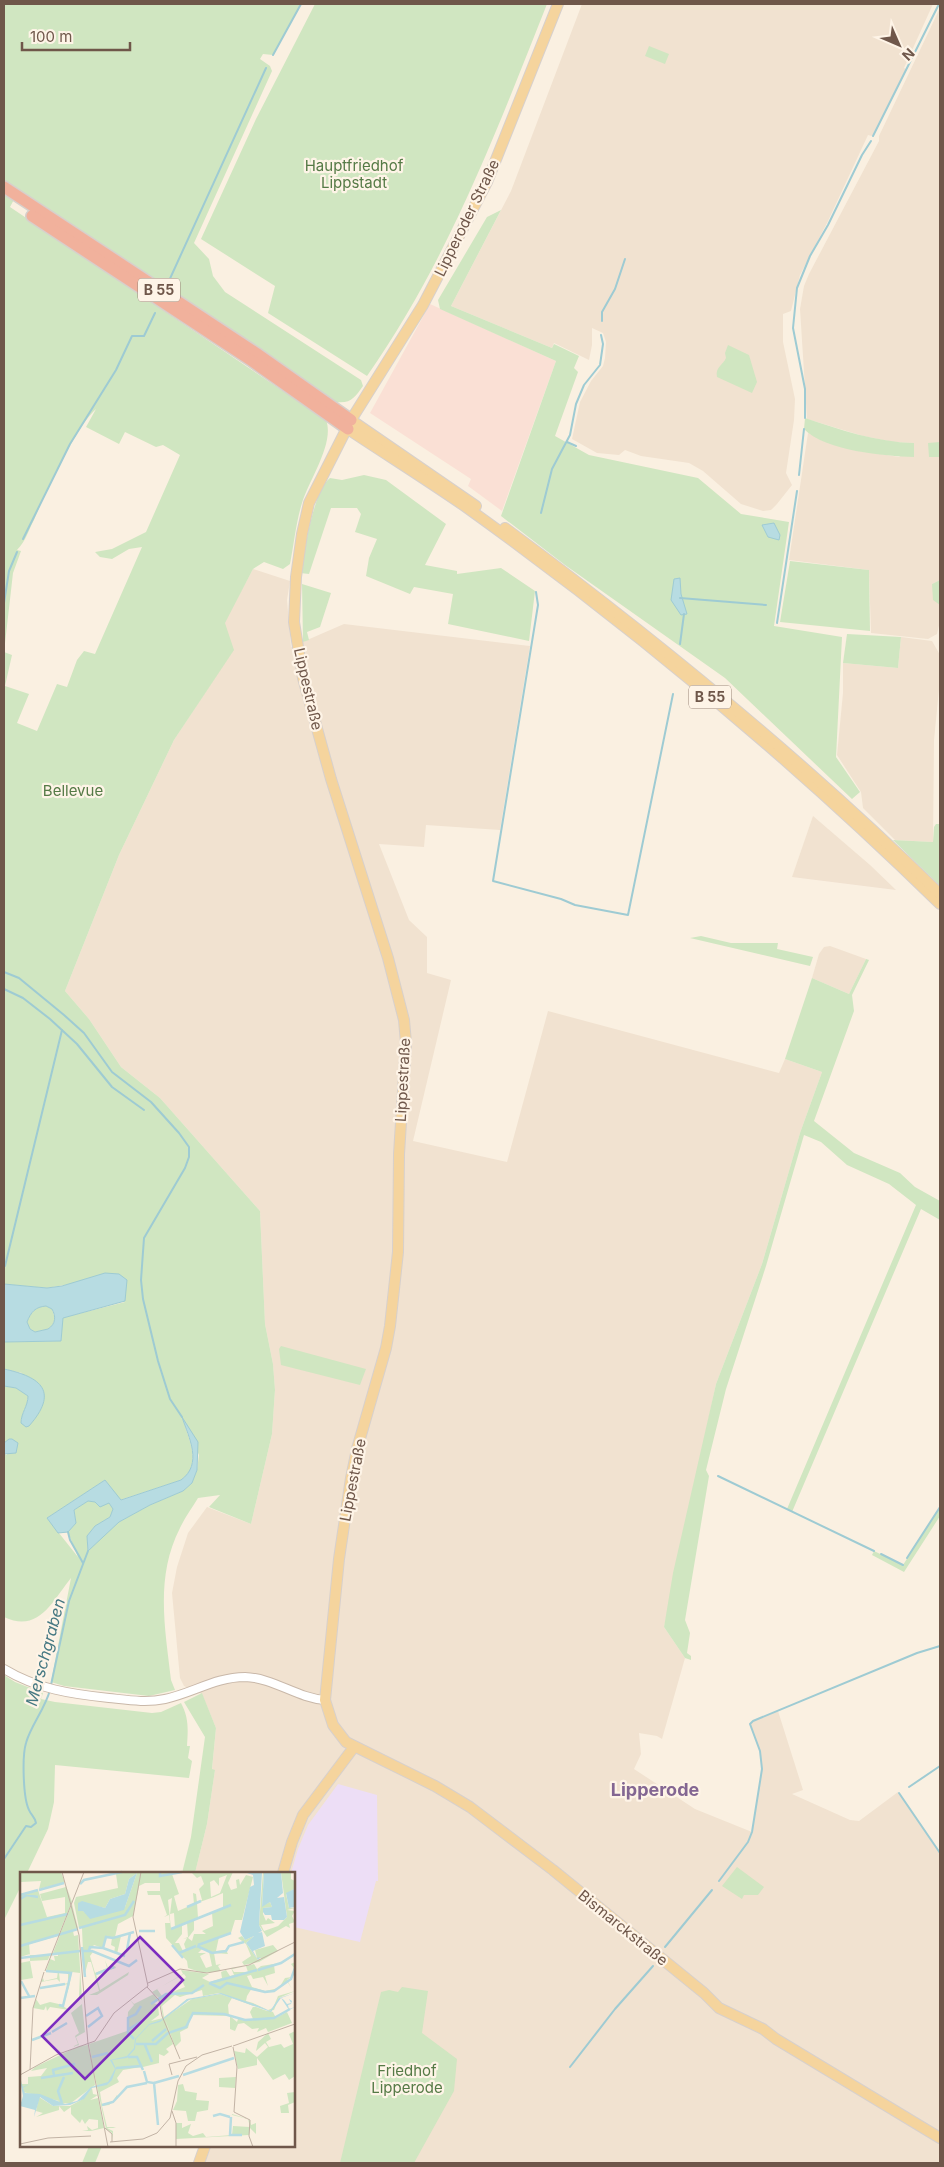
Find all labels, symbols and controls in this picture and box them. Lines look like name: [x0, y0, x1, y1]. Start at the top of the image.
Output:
scale bar: [22, 20, 130, 52]
north arrow: [874, 20, 924, 70]
text: 100 m: [30, 27, 72, 46]
text: N: [899, 45, 918, 64]
park label: Hauptfriedhof Lippstadt: [305, 156, 404, 192]
street label: Lipperoder Straße: [430, 156, 503, 279]
road number: B 55: [138, 278, 180, 302]
street label: Lippestraße: [290, 646, 327, 732]
road number: B 55: [689, 686, 731, 709]
park label: Bellevue: [43, 781, 103, 800]
street label: Lippestraße: [391, 1037, 414, 1122]
street label: Lippestraße: [335, 1437, 370, 1523]
water label: Merschgraben: [21, 1596, 69, 1708]
district label: Lipperode: [611, 1779, 700, 1800]
inset map: [20, 1872, 295, 2147]
street label: Bismarckstraße: [575, 1886, 672, 1970]
park label: Friedhof Lipperode: [371, 2061, 443, 2097]

